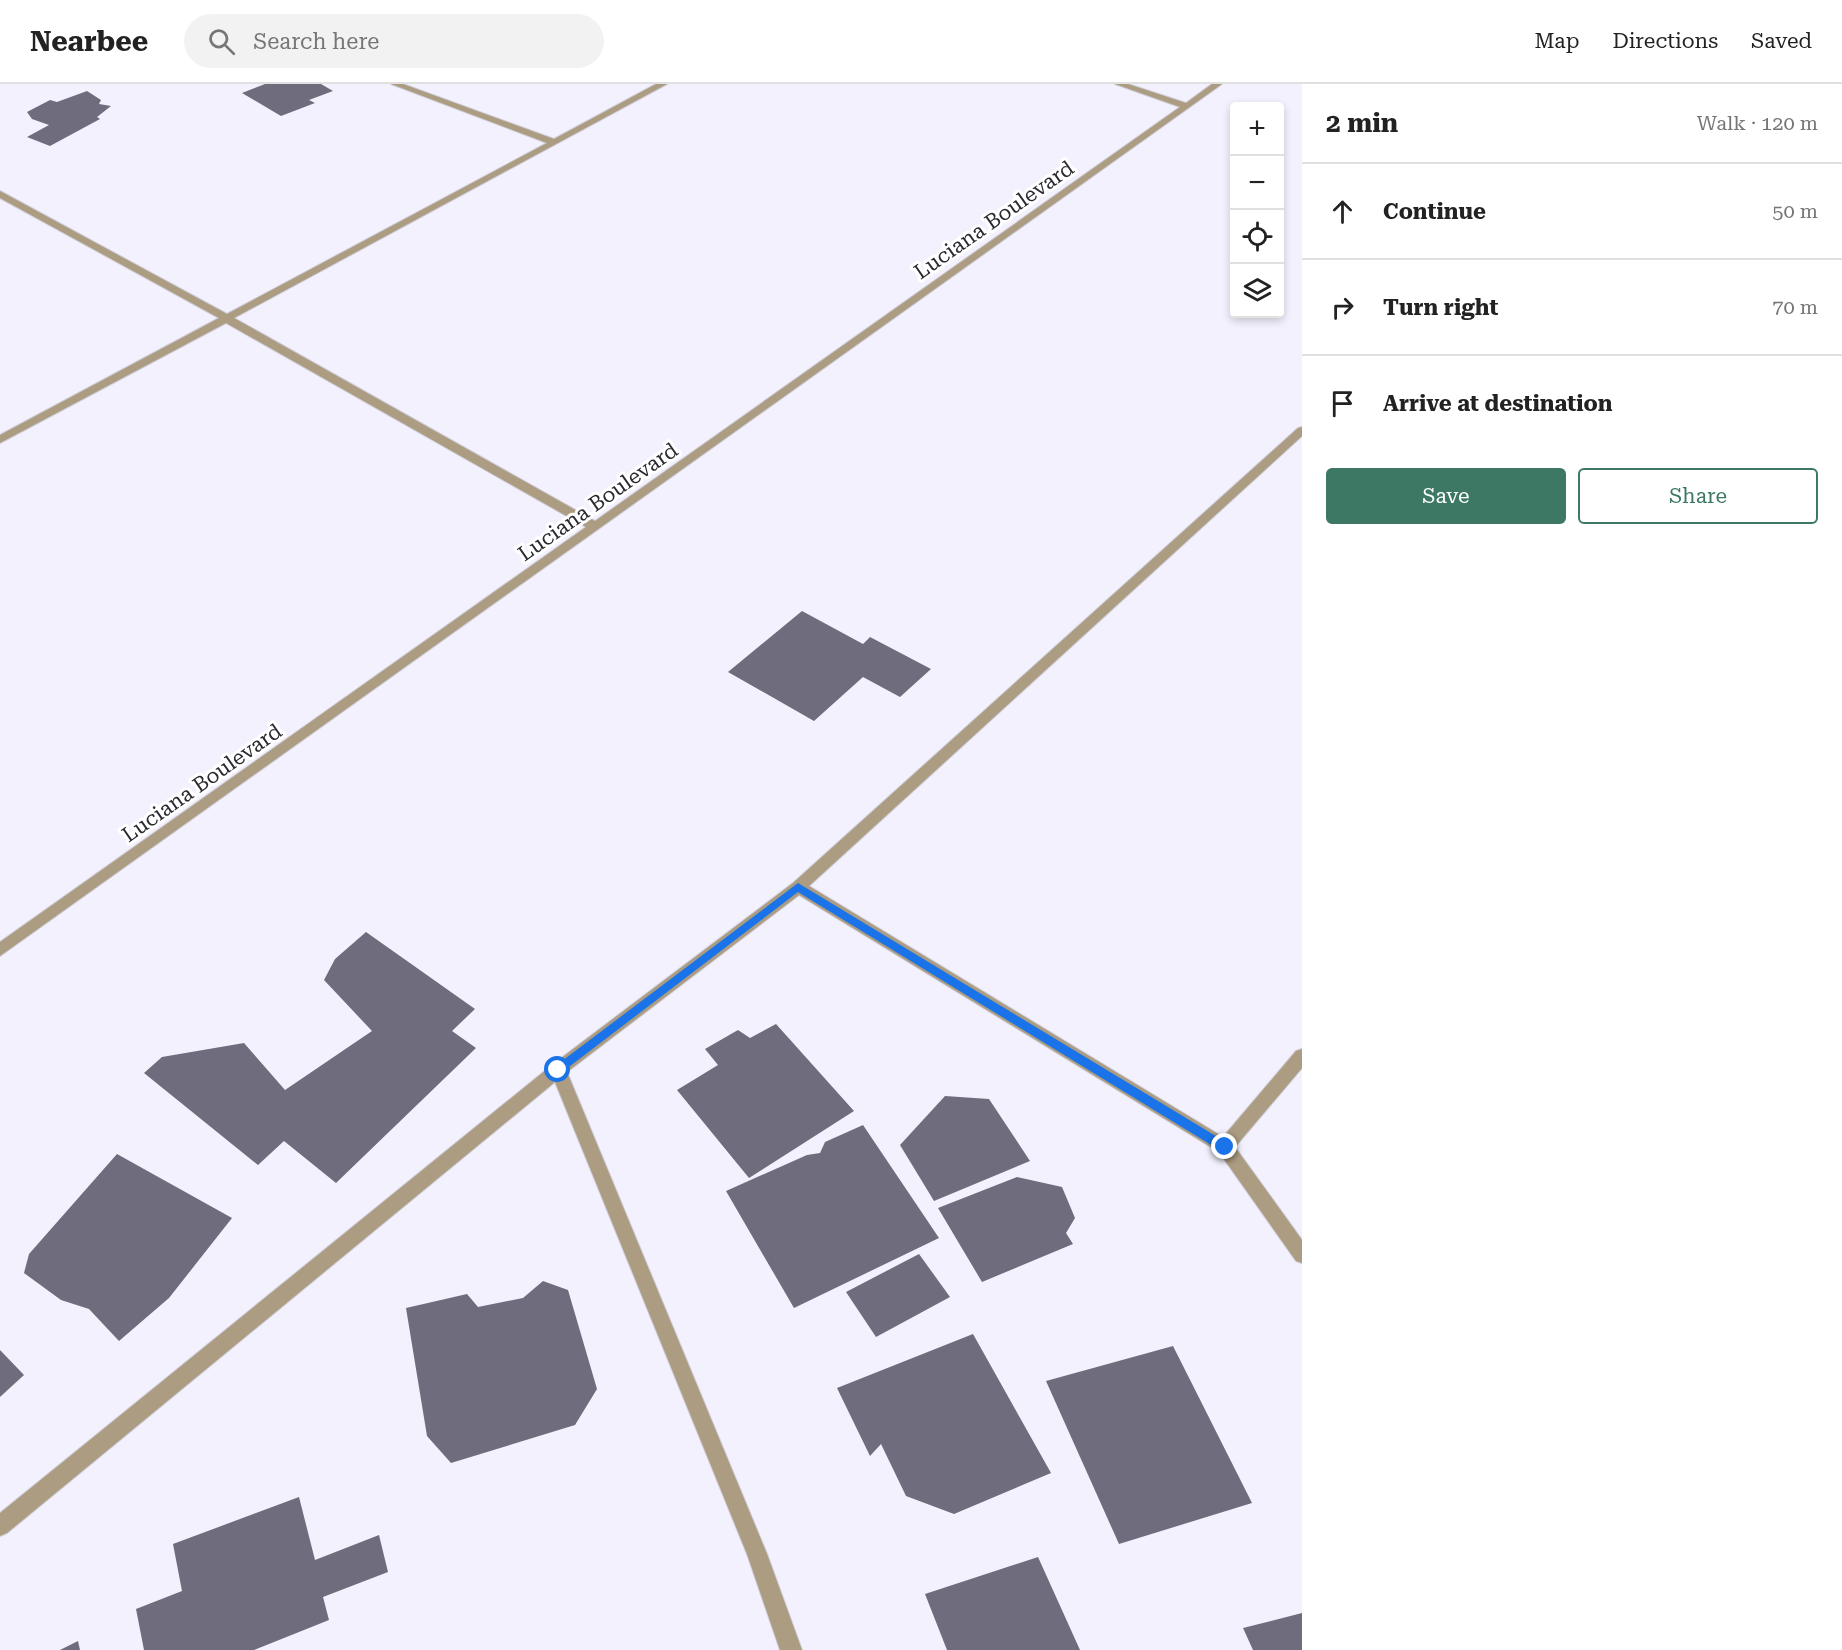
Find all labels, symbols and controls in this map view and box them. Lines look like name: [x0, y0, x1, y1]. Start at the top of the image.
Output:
search box: [184, 14, 604, 68]
text: Nearbee: [30, 25, 148, 58]
icon: search: [205, 25, 238, 58]
text: Search here: [253, 29, 379, 54]
text: Map: [1535, 29, 1579, 53]
text: Directions: [1612, 29, 1718, 53]
text: Saved: [1751, 29, 1812, 53]
map controls: [1230, 102, 1284, 318]
button: +: [1230, 102, 1284, 156]
text: 2 min: [1326, 108, 1398, 138]
text: Walk · 120 m: [1697, 111, 1818, 135]
street label: Luciana Boulevard: [910, 156, 1079, 284]
button: −: [1230, 156, 1284, 210]
icon: ahead: [1326, 195, 1359, 228]
text: Continue: [1383, 199, 1486, 224]
text: 50 m: [1772, 199, 1818, 223]
button: locate: [1230, 210, 1284, 264]
button: layers: [1230, 264, 1284, 318]
icon: right: [1326, 291, 1359, 324]
text: Turn right: [1383, 295, 1498, 320]
text: 70 m: [1772, 295, 1818, 319]
icon: arrive: [1326, 387, 1359, 420]
text: Arrive at destination: [1383, 391, 1612, 416]
street label: Luciana Boulevard: [514, 438, 683, 566]
button: Save: [1326, 468, 1566, 524]
button: Share: [1578, 468, 1818, 524]
street label: Luciana Boulevard: [118, 719, 287, 847]
route start: [544, 1056, 570, 1082]
route end: [1211, 1133, 1237, 1159]

